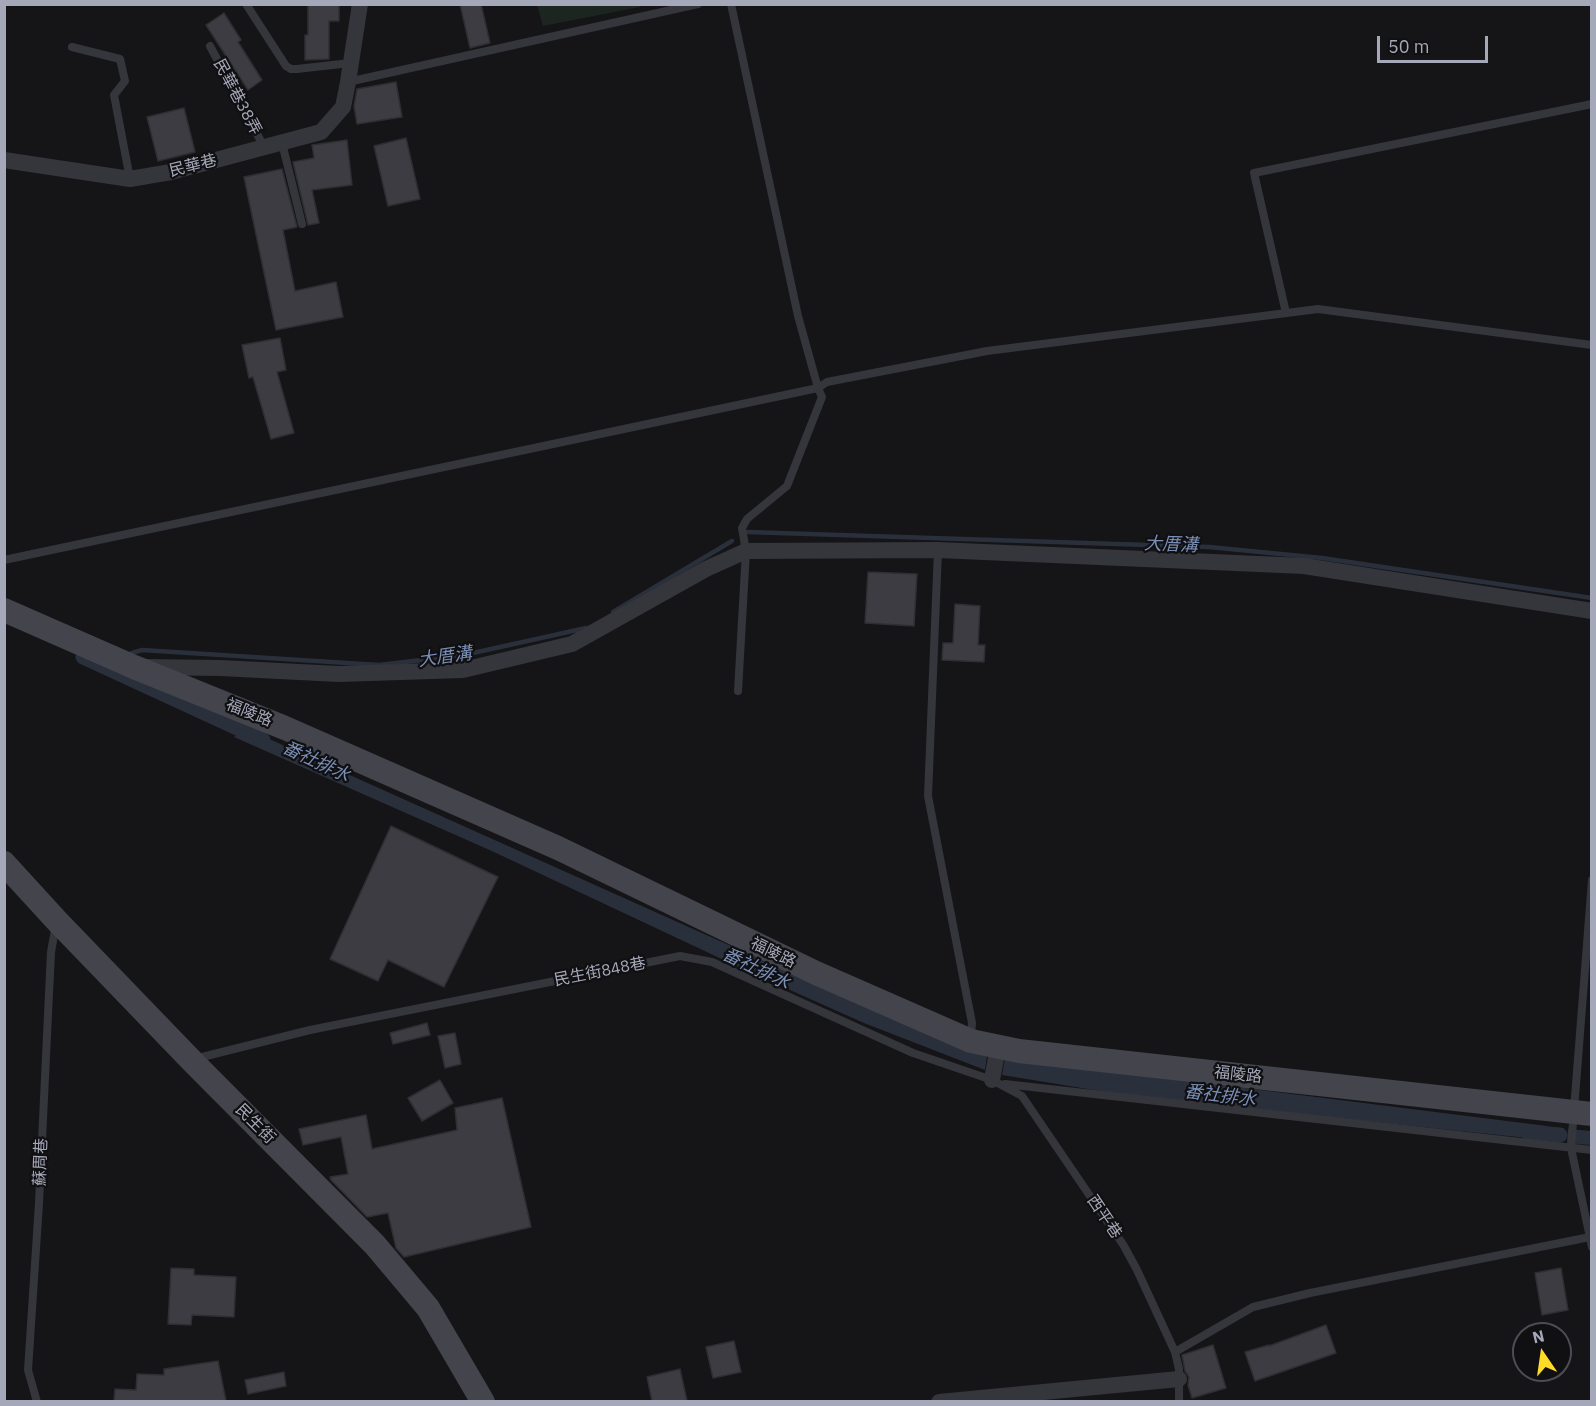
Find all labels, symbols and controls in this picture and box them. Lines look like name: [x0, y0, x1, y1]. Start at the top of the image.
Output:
scale bar: [1380, 24, 1491, 62]
text: 50 m: [1388, 35, 1430, 58]
street label: 民華巷38弄: [209, 56, 265, 138]
street label: 民華巷: [167, 151, 219, 181]
water label: 大厝溝: [1144, 533, 1198, 557]
water label: 大厝溝: [417, 643, 473, 671]
street label: 福陵路: [223, 695, 275, 731]
water label: 番社排水: [279, 737, 353, 787]
street label: 福陵路: [747, 934, 799, 972]
water label: 番社排水: [719, 944, 793, 994]
street label: 民生街848巷: [553, 954, 647, 990]
street label: 福陵路: [1213, 1063, 1263, 1087]
water label: 番社排水: [1183, 1081, 1257, 1111]
street label: 民生街: [231, 1100, 279, 1148]
street label: 蘇周巷: [31, 1138, 51, 1186]
street label: 西平巷: [1083, 1192, 1125, 1242]
north arrow: [1512, 1322, 1572, 1382]
text: N: [1531, 1325, 1546, 1347]

